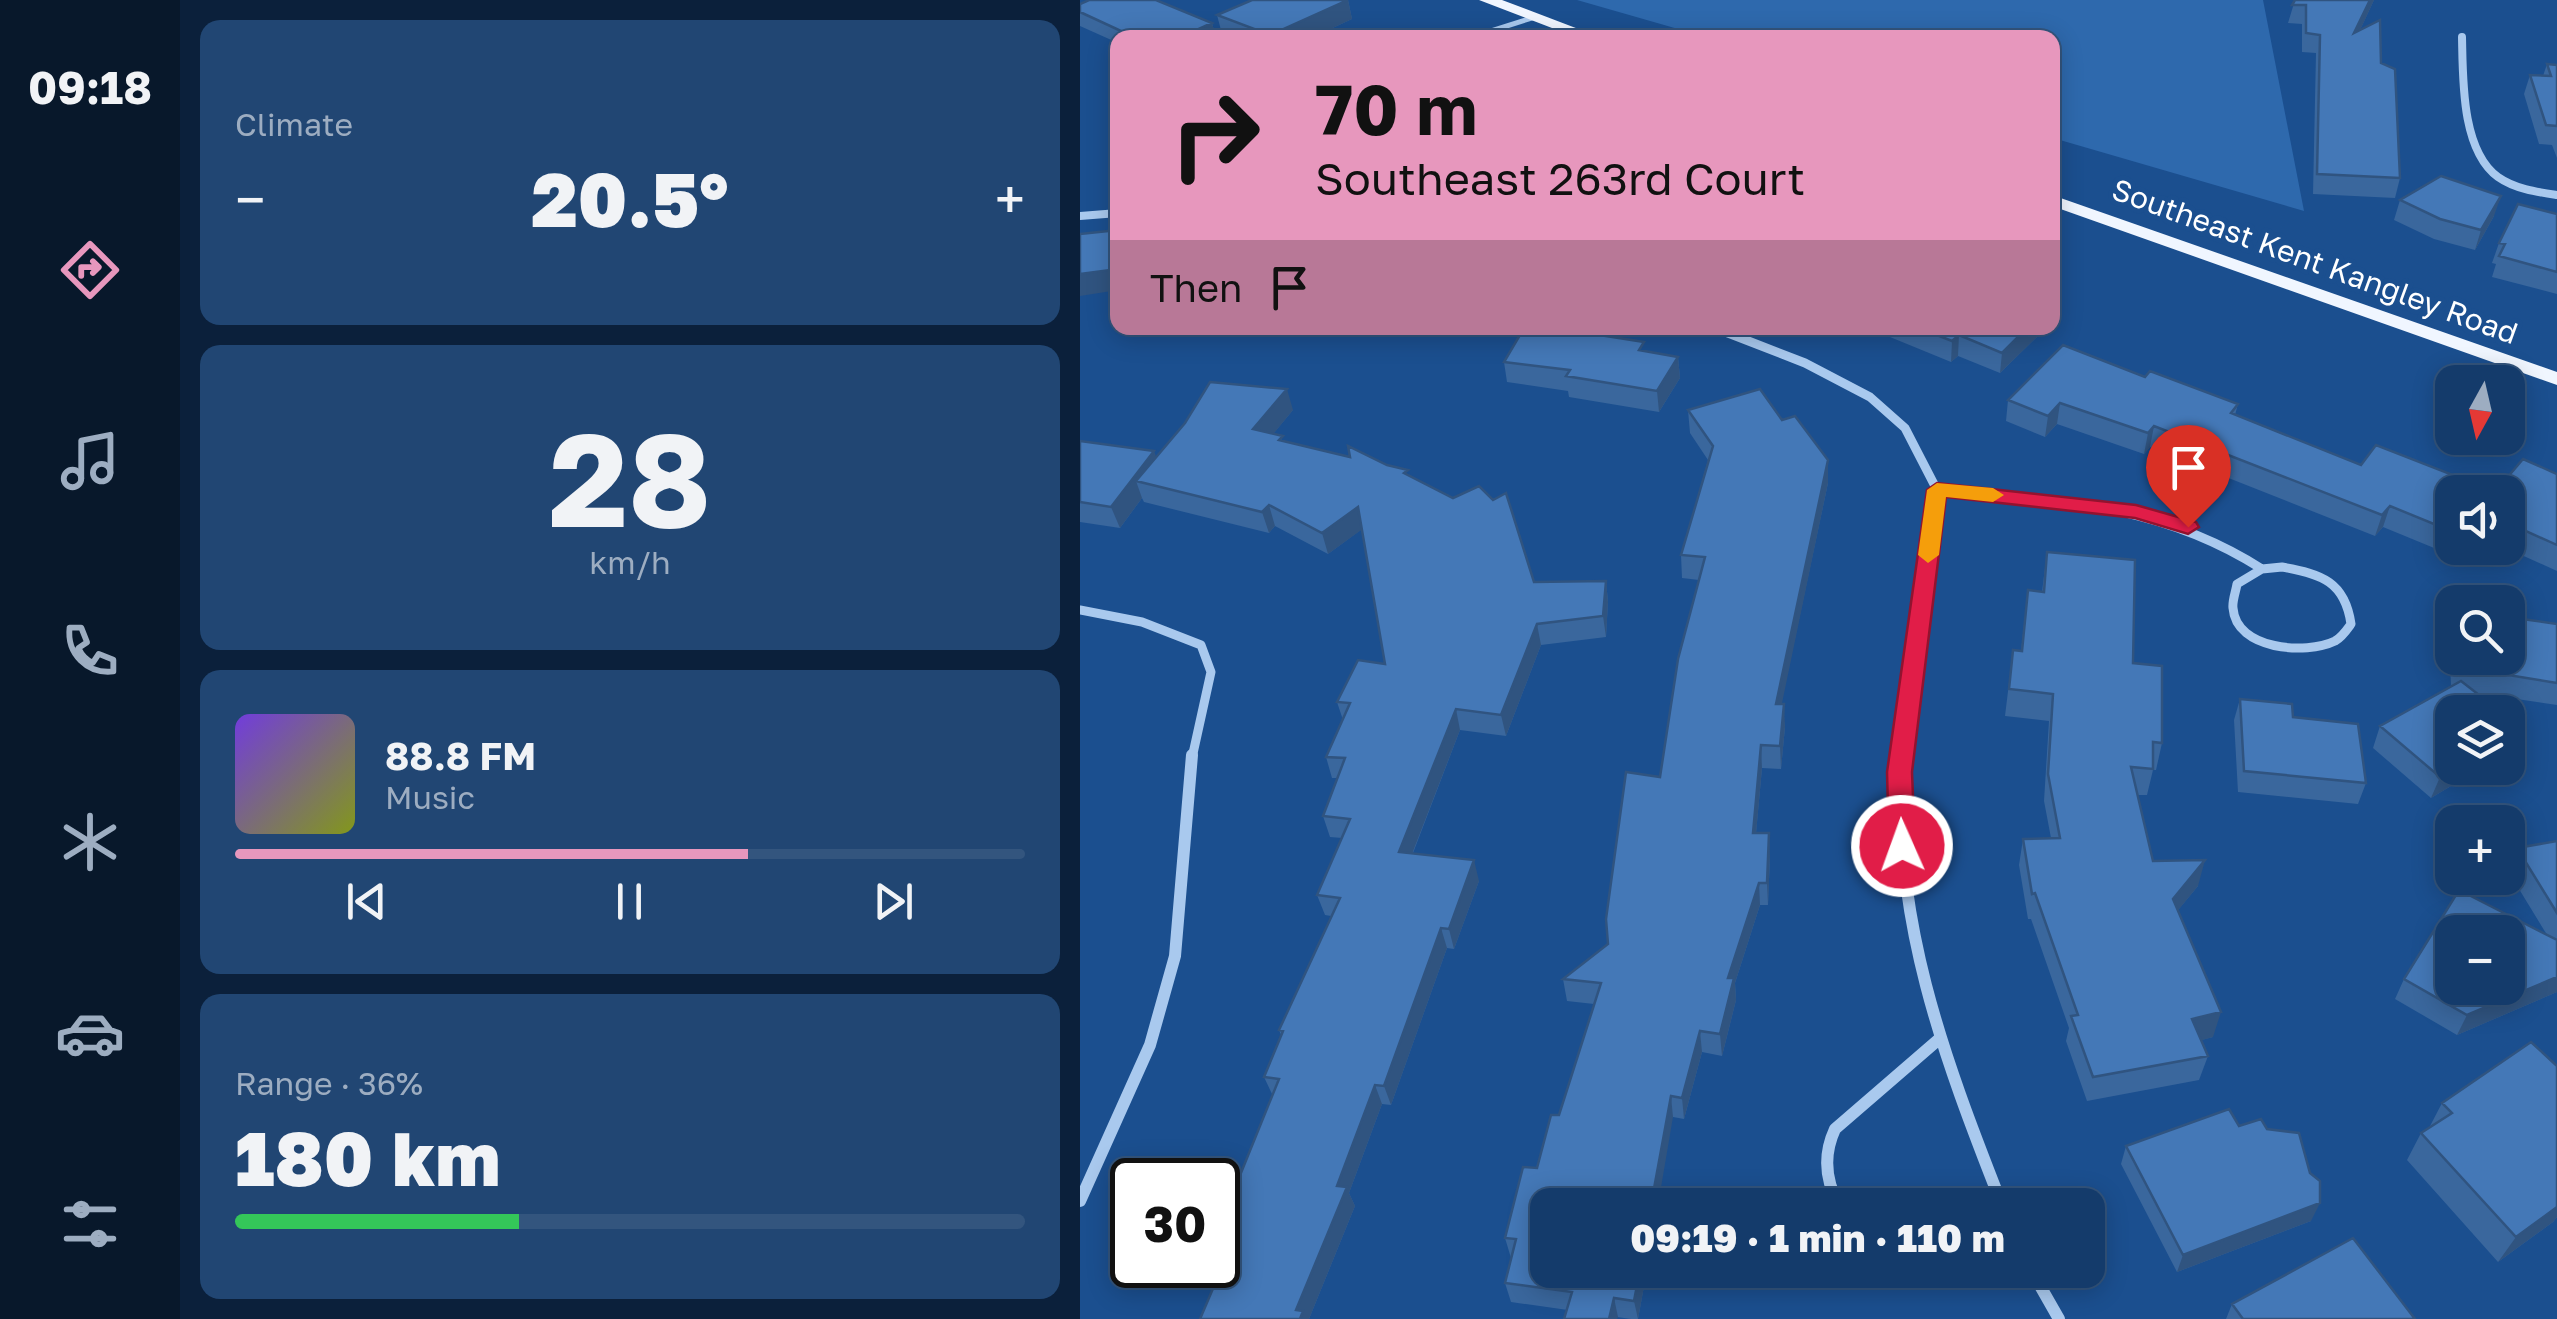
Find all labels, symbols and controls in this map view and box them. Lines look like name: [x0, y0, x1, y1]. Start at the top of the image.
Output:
text: 09:18: [28, 60, 152, 114]
text: 70 m: [1315, 66, 1477, 150]
icon: right: [1150, 70, 1280, 200]
text: Climate: [235, 105, 353, 143]
text: Southeast 263rd Court: [1315, 151, 1805, 205]
text: 20.5°: [531, 153, 729, 244]
text: −: [235, 166, 265, 232]
text: +: [995, 166, 1025, 232]
street label: Southeast Kent Kangley Road: [2107, 171, 2523, 351]
icon: directions: [55, 235, 125, 305]
icon: arrive: [1262, 260, 1317, 315]
text: Then: [1150, 265, 1242, 310]
north arrow: [2435, 365, 2525, 455]
map controls: [2435, 365, 2525, 1005]
text: 28: [549, 400, 711, 556]
pin: [2146, 425, 2231, 528]
icon: music: [55, 426, 125, 496]
icon: arrive: [2161, 440, 2216, 495]
button: sound: [2435, 475, 2525, 565]
text: km/h: [589, 543, 671, 581]
button: search: [2435, 585, 2525, 675]
icon: phone: [55, 616, 125, 686]
button: layers: [2435, 695, 2525, 785]
text: 88.8 FM: [385, 733, 536, 778]
text: Music: [385, 778, 475, 816]
position arrow: [1850, 794, 1954, 898]
button: +: [2435, 805, 2525, 895]
icon: climate: [55, 807, 125, 877]
icon: previous: [339, 874, 394, 929]
icon: pause: [602, 874, 657, 929]
icon: next: [866, 874, 921, 929]
button: −: [2435, 915, 2525, 1005]
icon: car: [55, 998, 125, 1068]
text: Range · 36%: [235, 1064, 423, 1102]
text: 180 km: [235, 1112, 501, 1203]
speed limit sign: 30: [1110, 1158, 1240, 1288]
icon: filters: [55, 1189, 125, 1259]
text: 09:19 · 1 min · 110 m: [1630, 1215, 2005, 1260]

